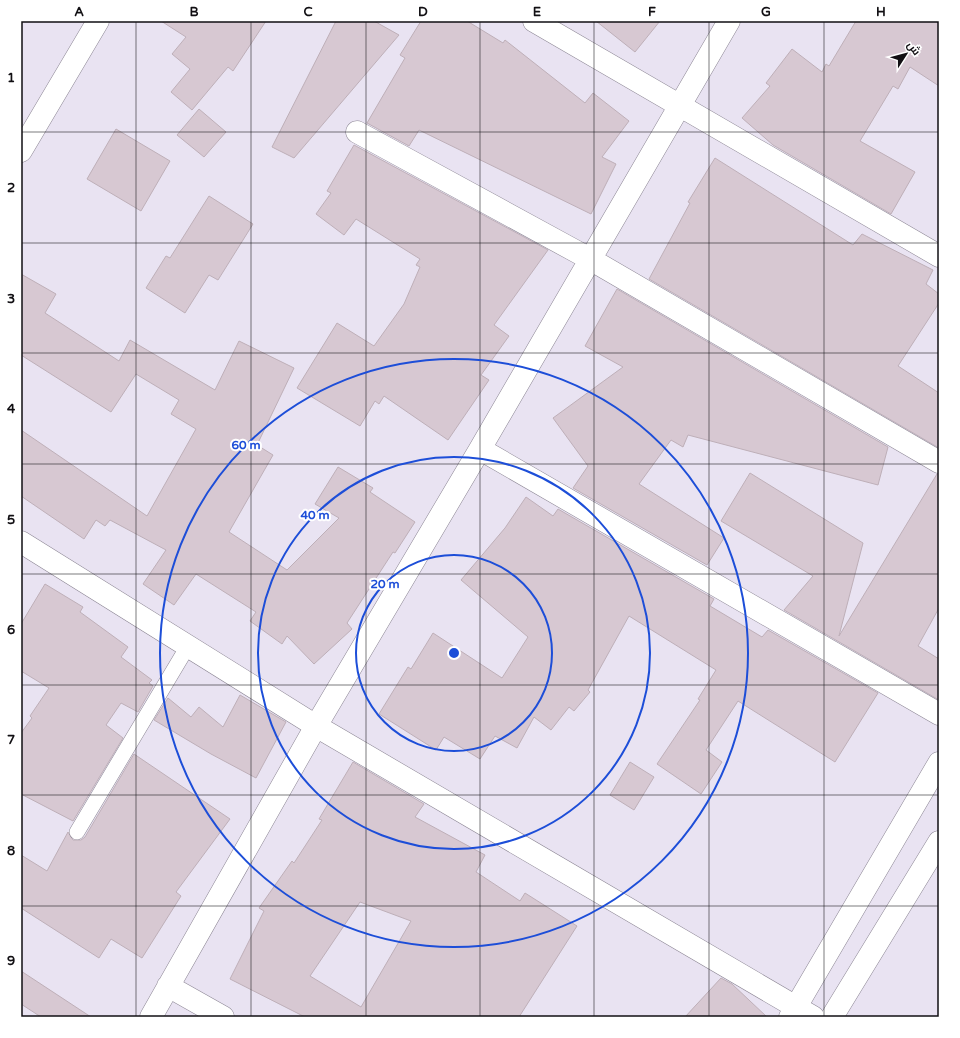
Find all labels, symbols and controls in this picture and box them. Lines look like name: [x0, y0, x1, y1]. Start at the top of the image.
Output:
text: A: [74, 4, 84, 20]
text: B: [189, 4, 199, 20]
text: C: [303, 4, 313, 20]
text: D: [418, 4, 428, 20]
text: E: [533, 4, 541, 20]
text: F: [648, 4, 656, 20]
text: G: [761, 4, 771, 20]
text: H: [876, 4, 886, 20]
north arrow: [886, 34, 926, 74]
text: ش: [904, 39, 923, 58]
text: 1: [7, 70, 15, 86]
text: 2: [7, 180, 15, 196]
text: 3: [7, 291, 15, 307]
text: 4: [7, 401, 16, 417]
text: 60 m: [231, 438, 261, 452]
text: 40 m: [300, 508, 330, 522]
text: 5: [7, 512, 15, 528]
text: 20 m: [370, 577, 400, 591]
text: 6: [7, 622, 15, 638]
centre of rings: [447, 646, 461, 660]
text: 7: [7, 732, 15, 748]
text: 8: [7, 843, 15, 859]
text: 9: [7, 953, 15, 969]

